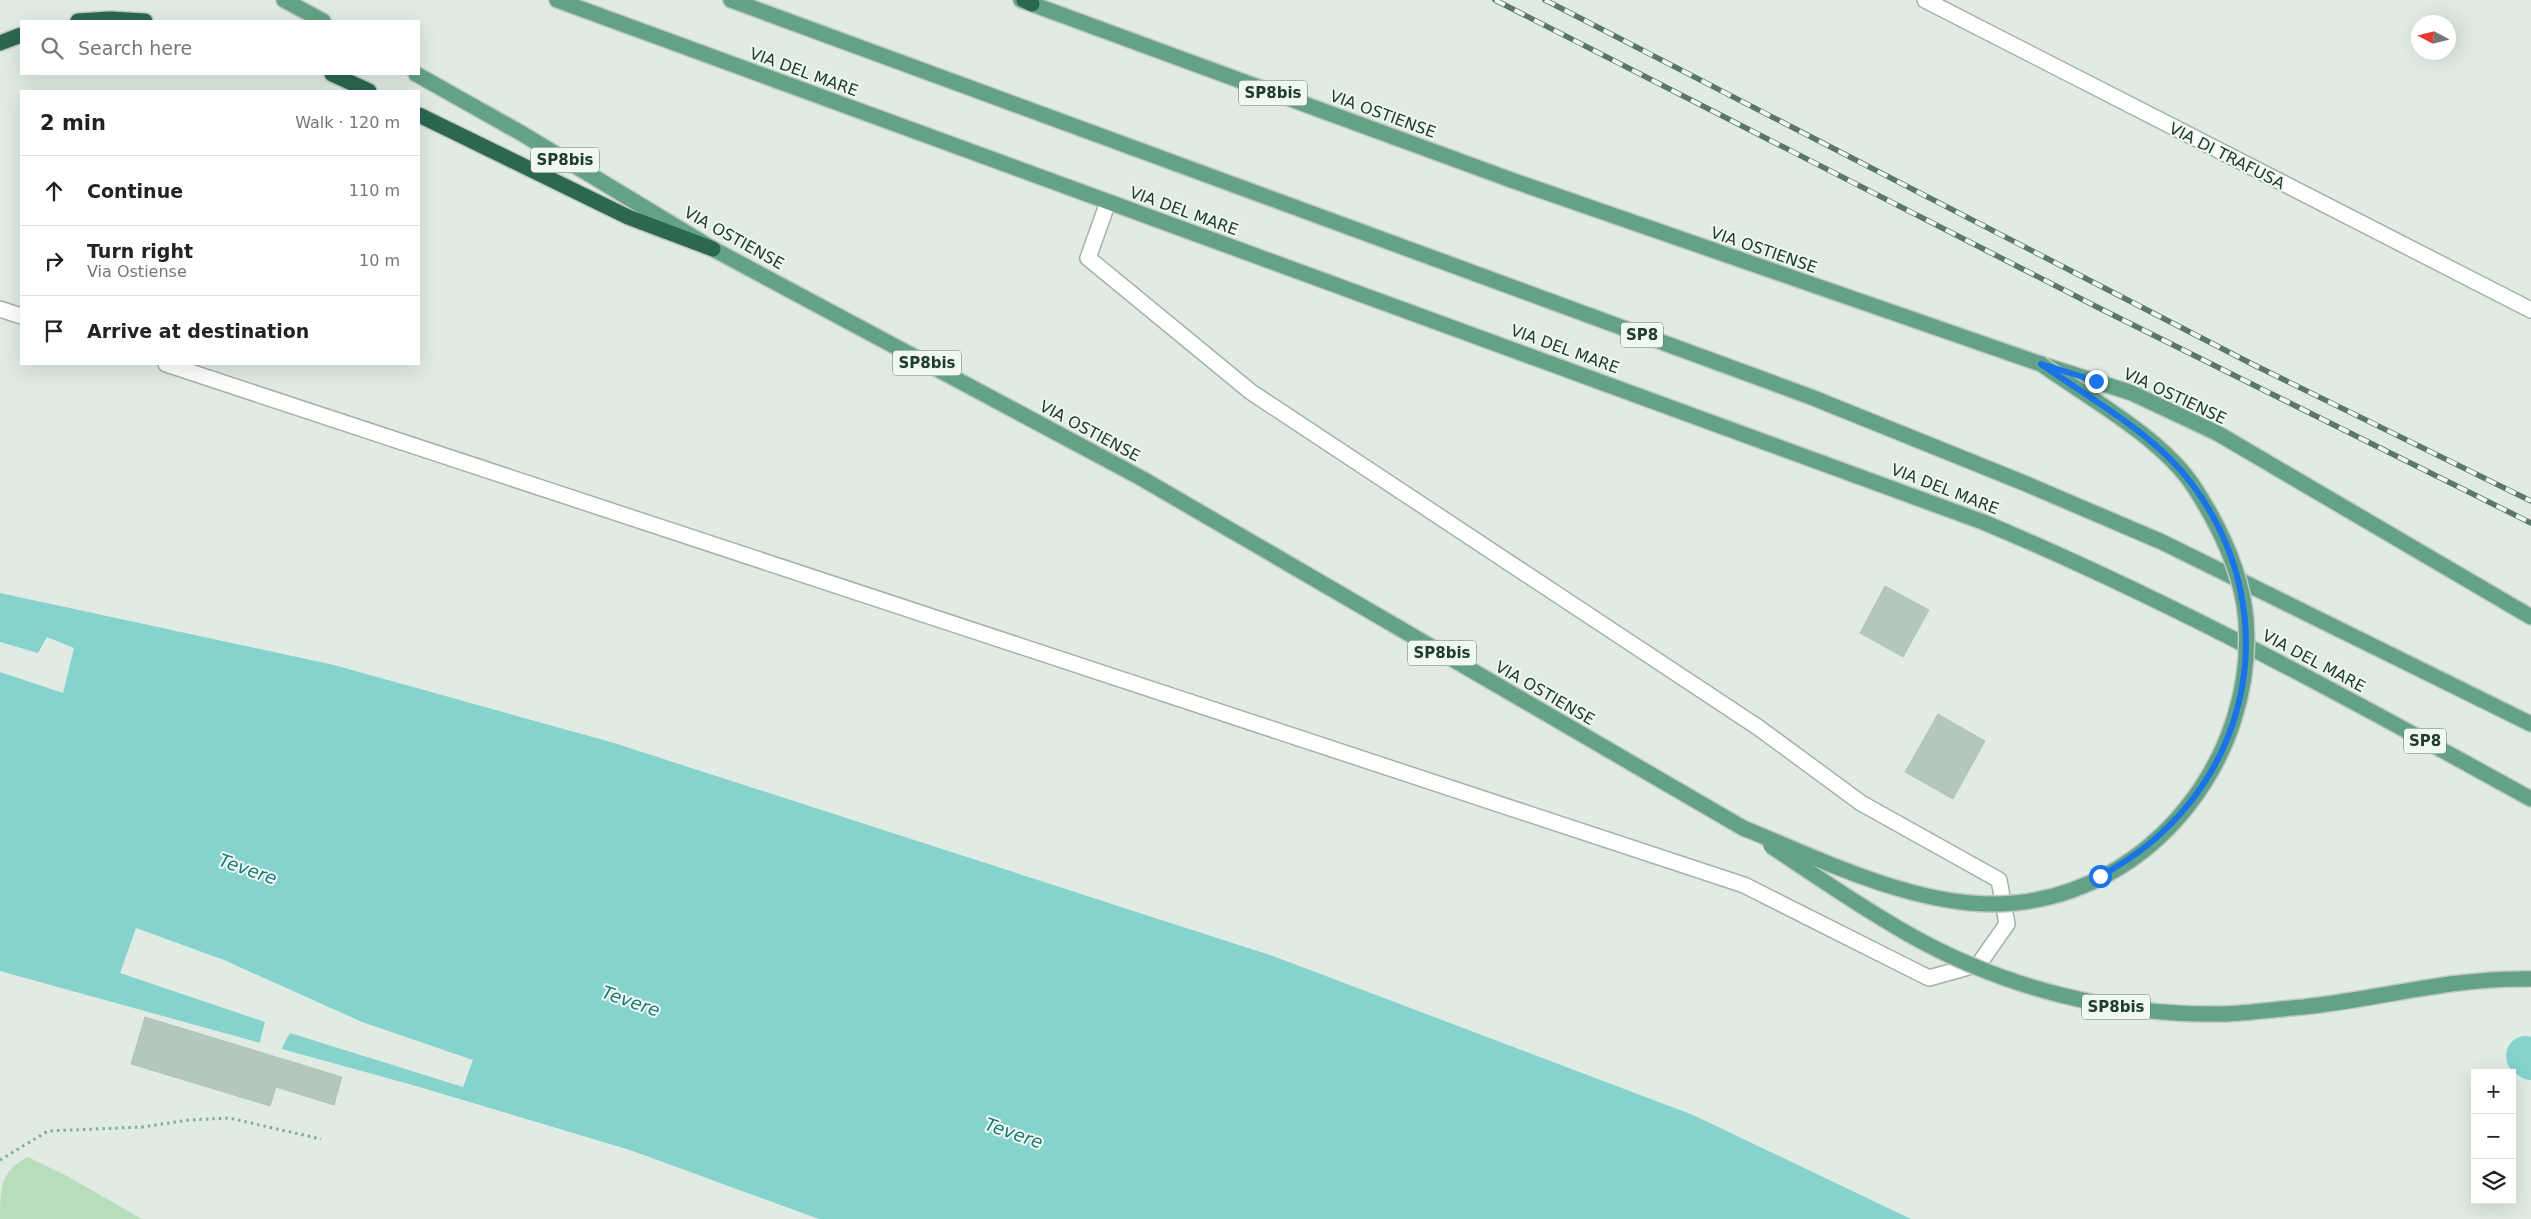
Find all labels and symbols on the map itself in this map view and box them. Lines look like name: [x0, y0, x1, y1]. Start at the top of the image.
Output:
north arrow: [2411, 15, 2456, 60]
street label: VIA DEL MARE: [747, 44, 861, 100]
road number: SP8bis: [1239, 80, 1307, 106]
street label: VIA OSTIENSE: [1327, 86, 1439, 142]
street label: VIA DI TRAFUSA: [2166, 119, 2288, 193]
road number: SP8bis: [531, 148, 599, 172]
street label: VIA DEL MARE: [1127, 183, 1241, 239]
street label: VIA OSTIENSE: [681, 203, 787, 273]
street label: VIA OSTIENSE: [1708, 223, 1820, 277]
street label: VIA DEL MARE: [1508, 321, 1622, 377]
road number: SP8: [1621, 322, 1663, 348]
road number: SP8bis: [893, 350, 961, 376]
street label: VIA OSTIENSE: [2121, 364, 2229, 428]
route end: [2085, 370, 2108, 393]
street label: VIA OSTIENSE: [1036, 396, 1144, 466]
street label: VIA DEL MARE: [1888, 460, 2002, 518]
street label: VIA DEL MARE: [2259, 626, 2369, 696]
road number: SP8bis: [1408, 640, 1476, 666]
street label: VIA OSTIENSE: [1492, 657, 1598, 729]
road number: SP8: [2404, 728, 2446, 754]
water label: Tevere: [216, 849, 280, 889]
route start: [2089, 865, 2112, 888]
water label: Tevere: [599, 981, 663, 1021]
road number: SP8bis: [2082, 994, 2150, 1020]
water label: Tevere: [982, 1113, 1046, 1153]

